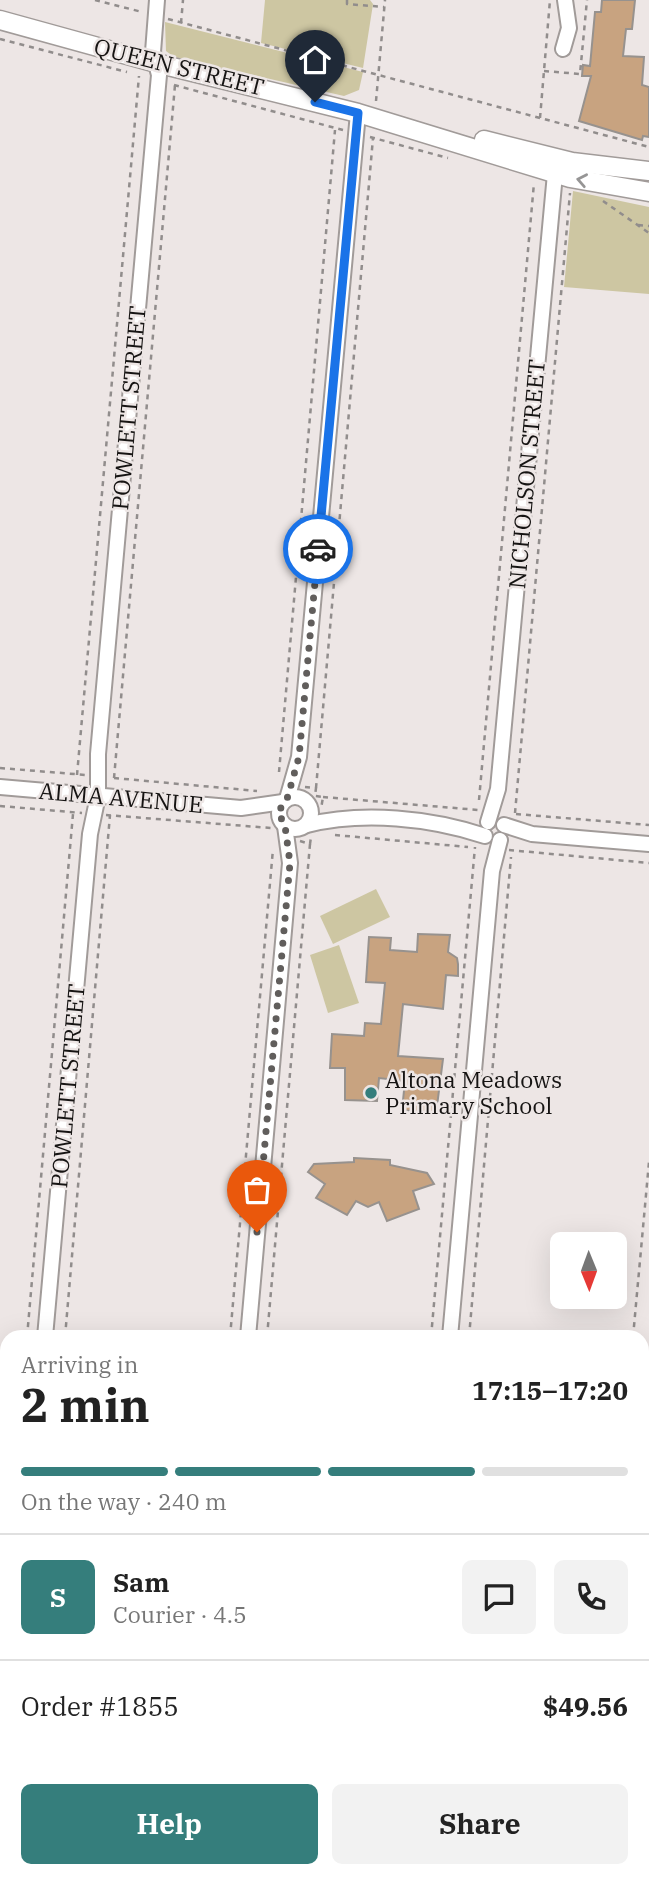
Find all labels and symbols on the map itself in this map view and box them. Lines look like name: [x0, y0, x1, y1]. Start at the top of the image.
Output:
street label: QUEEN STREET: [91, 30, 267, 102]
pin: [285, 30, 345, 102]
one-way arrow: [576, 173, 588, 188]
street label: POWLETT STREET: [104, 304, 152, 511]
street label: NICHOLSON STREET: [501, 358, 551, 590]
courier: [283, 514, 353, 584]
street label: ALMA AVENUE: [38, 775, 204, 819]
street label: POWLETT STREET: [43, 982, 91, 1189]
place label: Altona Meadows Primary School: [385, 1064, 562, 1120]
marker: Altona Meadows Primary School: [363, 1085, 379, 1101]
pin: [227, 1160, 287, 1232]
north arrow: [550, 1232, 626, 1309]

